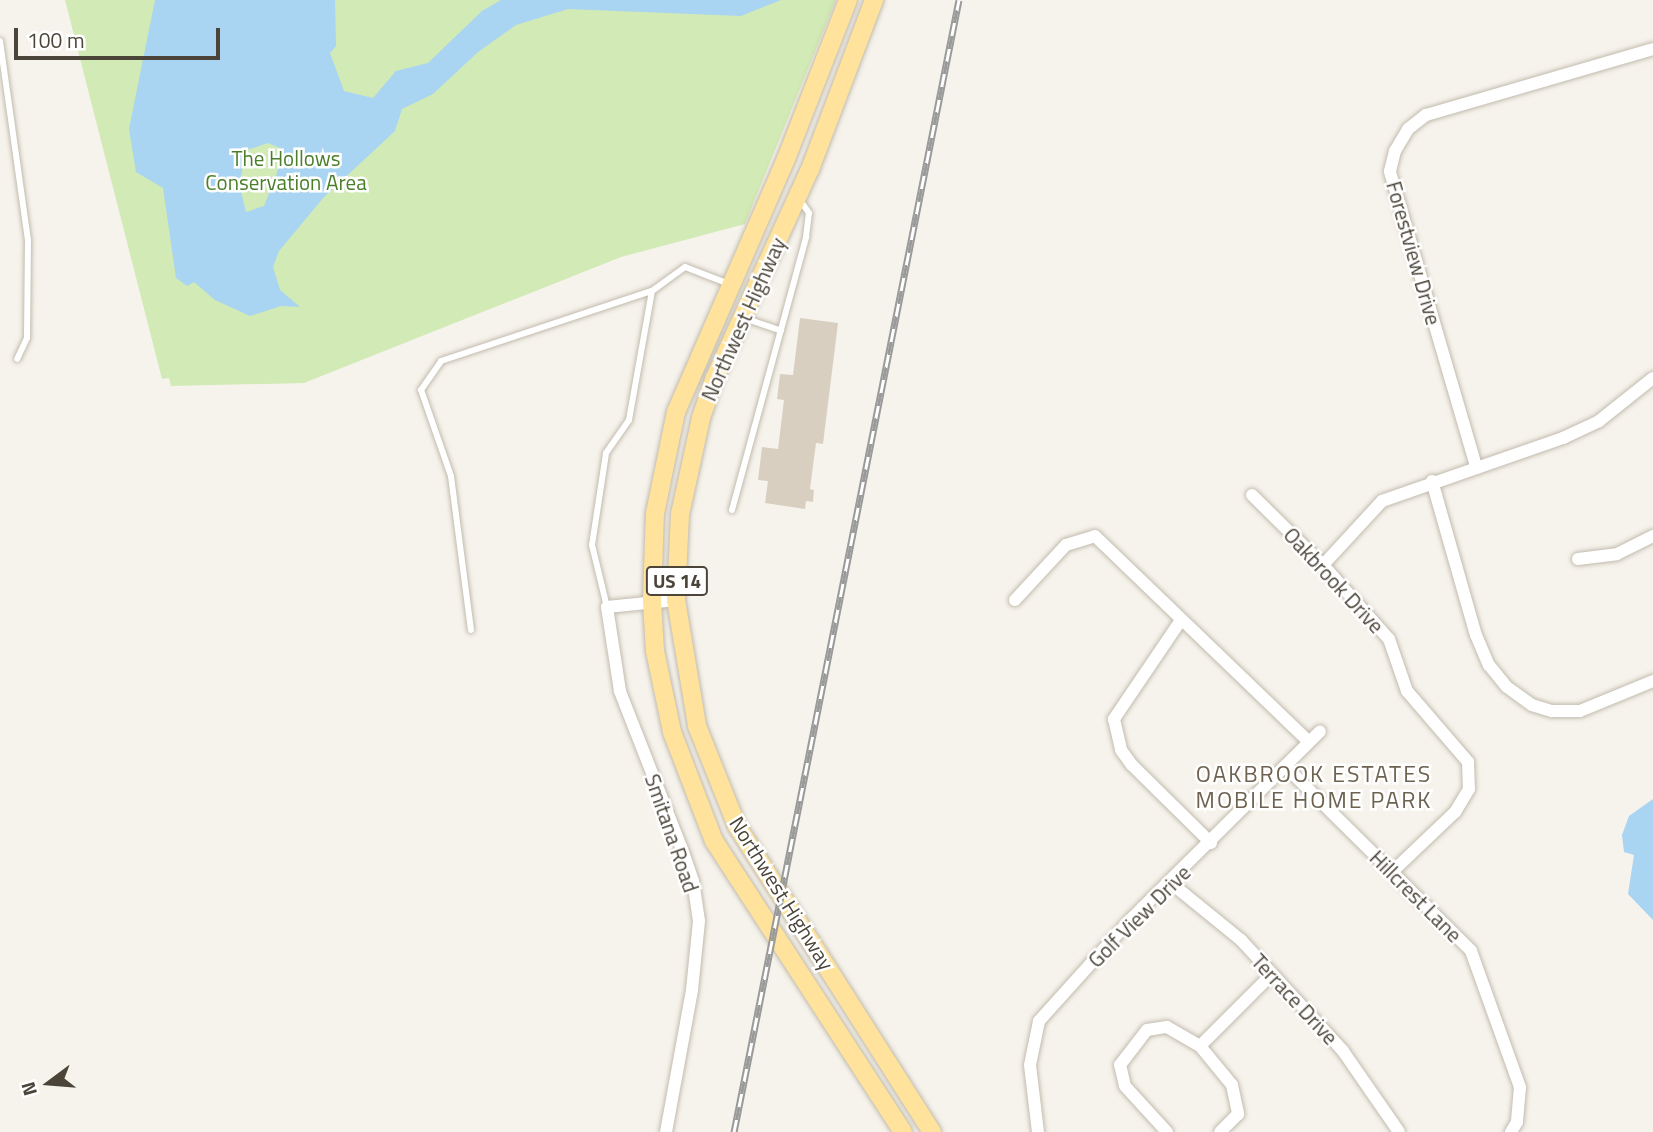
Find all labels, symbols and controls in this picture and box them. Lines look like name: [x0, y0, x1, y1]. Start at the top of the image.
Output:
scale bar: [18, 14, 224, 58]
text: 100 m: [27, 24, 84, 56]
park label: The Hollows Conservation Area: [205, 145, 367, 195]
street label: Forestview Drive: [1381, 178, 1447, 328]
street label: Northwest Highway: [696, 233, 790, 405]
street label: Oakbrook Drive: [1279, 522, 1389, 638]
road number: US 14: [646, 566, 708, 596]
district label: OAKBROOK ESTATES MOBILE HOME PARK: [1198, 760, 1430, 814]
street label: Smitana Road: [640, 771, 704, 895]
street label: Northwest Highway: [725, 812, 839, 974]
street label: Hillcrest Lane: [1365, 845, 1467, 947]
street label: Golf View Drive: [1083, 860, 1195, 972]
street label: Terrace Drive: [1247, 948, 1343, 1050]
north arrow: [14, 1048, 84, 1118]
text: N: [13, 1079, 44, 1099]

